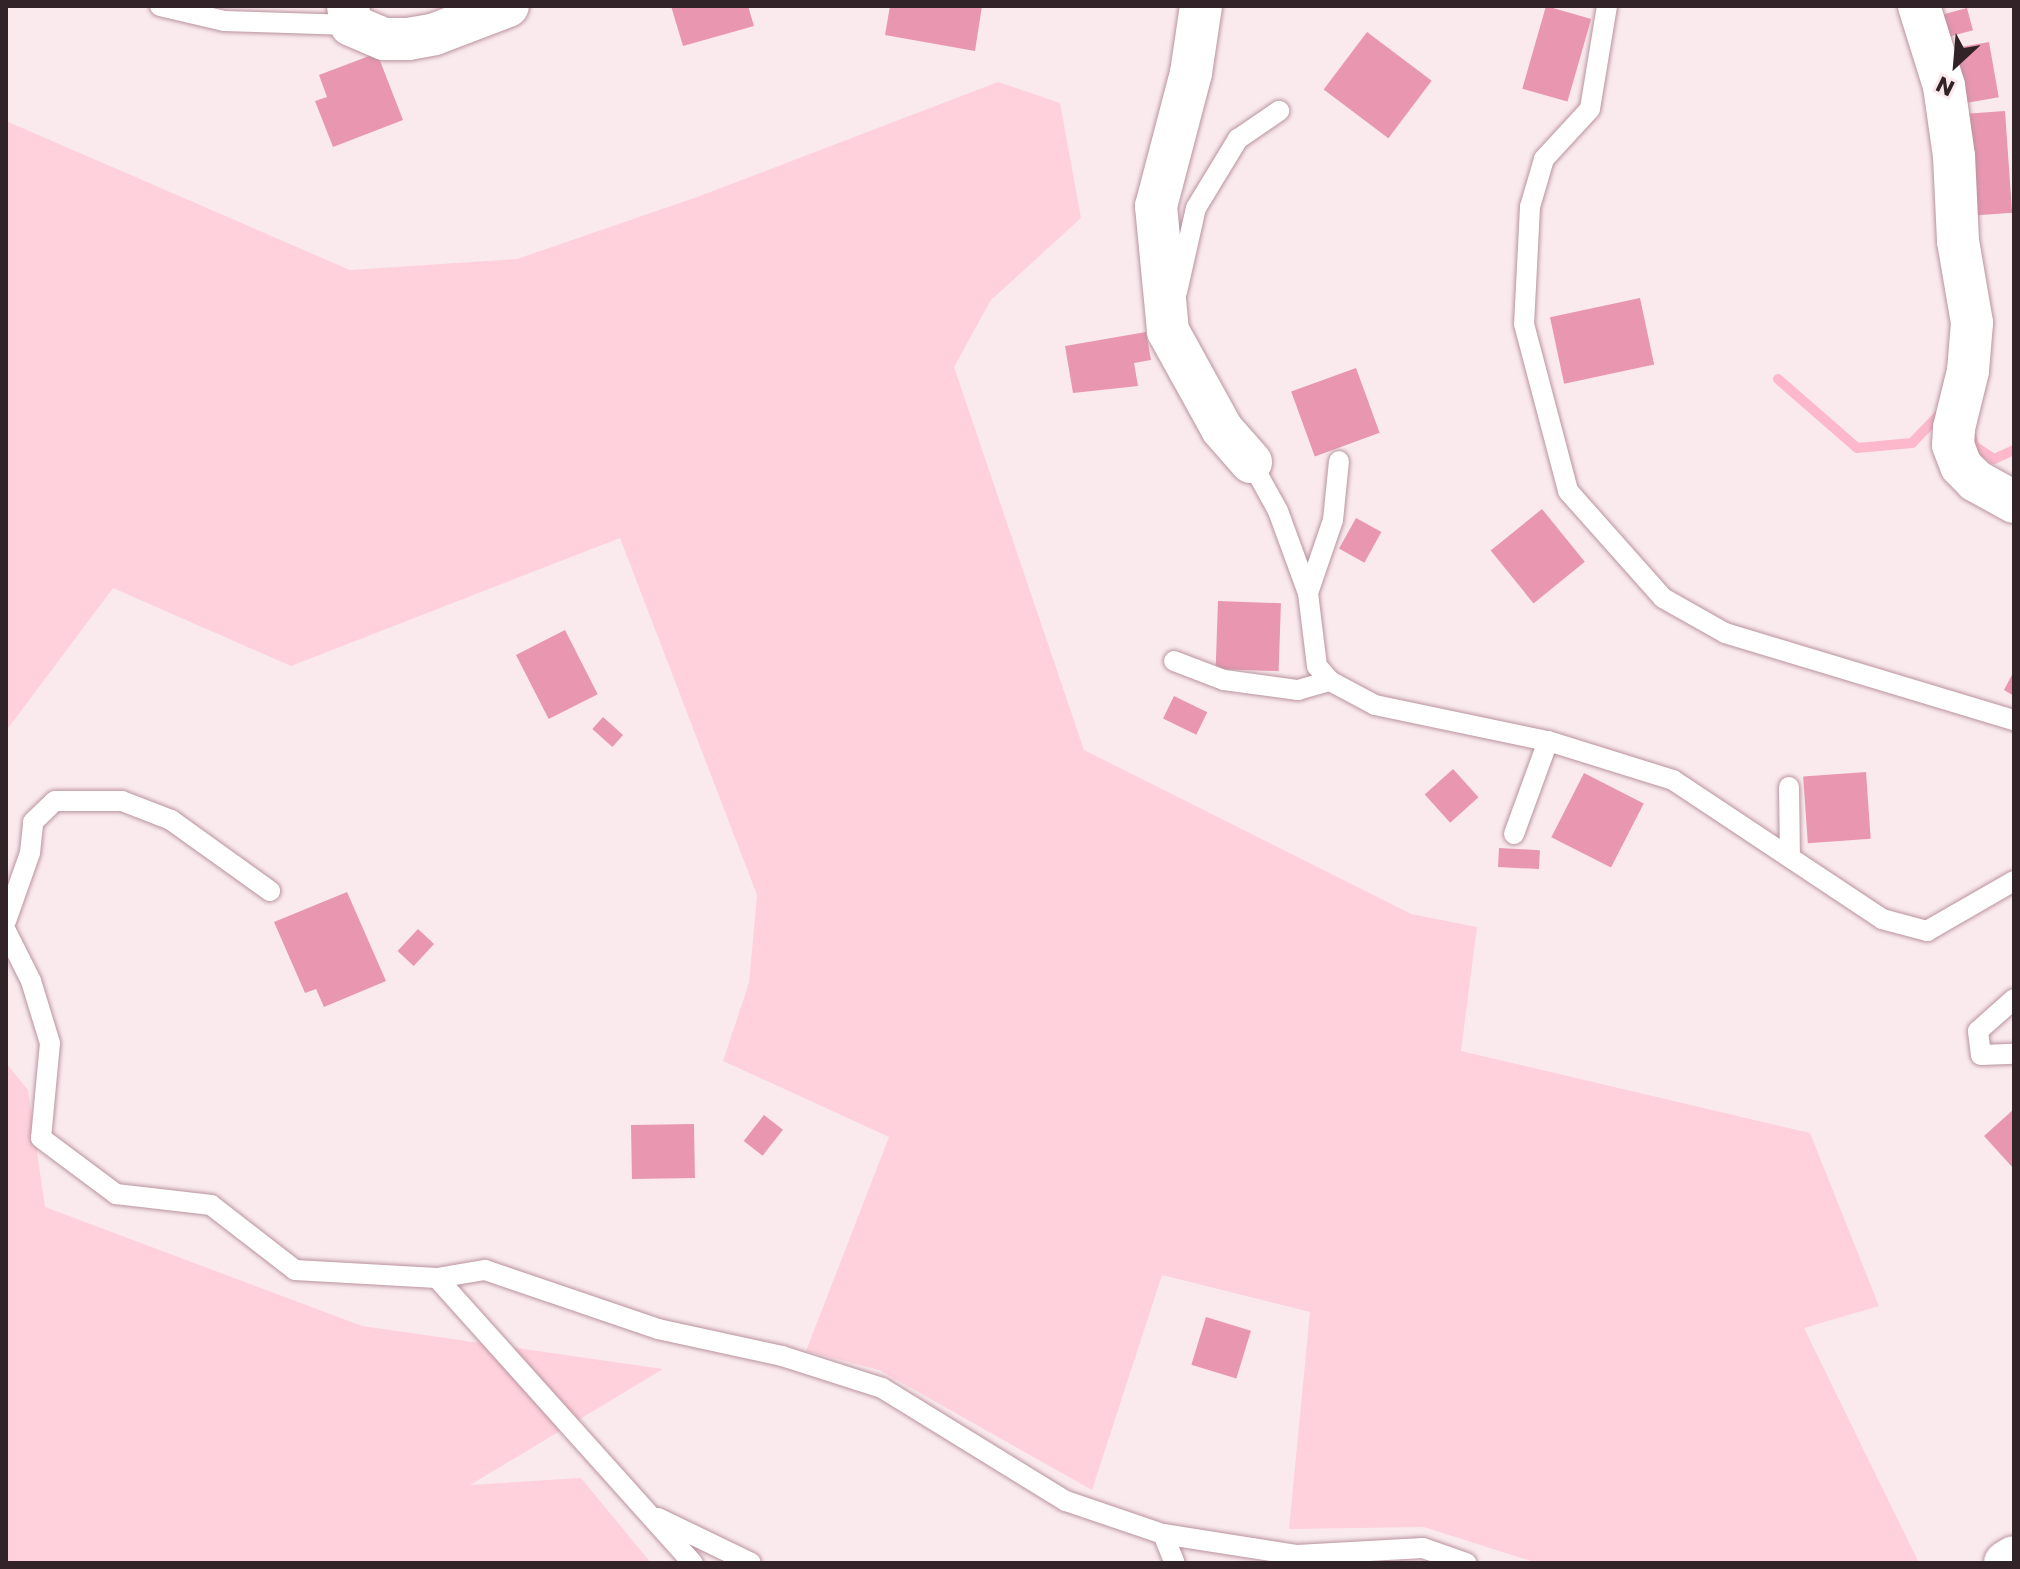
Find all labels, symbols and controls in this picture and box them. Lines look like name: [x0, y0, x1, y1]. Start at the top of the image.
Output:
north arrow: [1916, 24, 1996, 104]
text: N: [1931, 68, 1959, 104]

